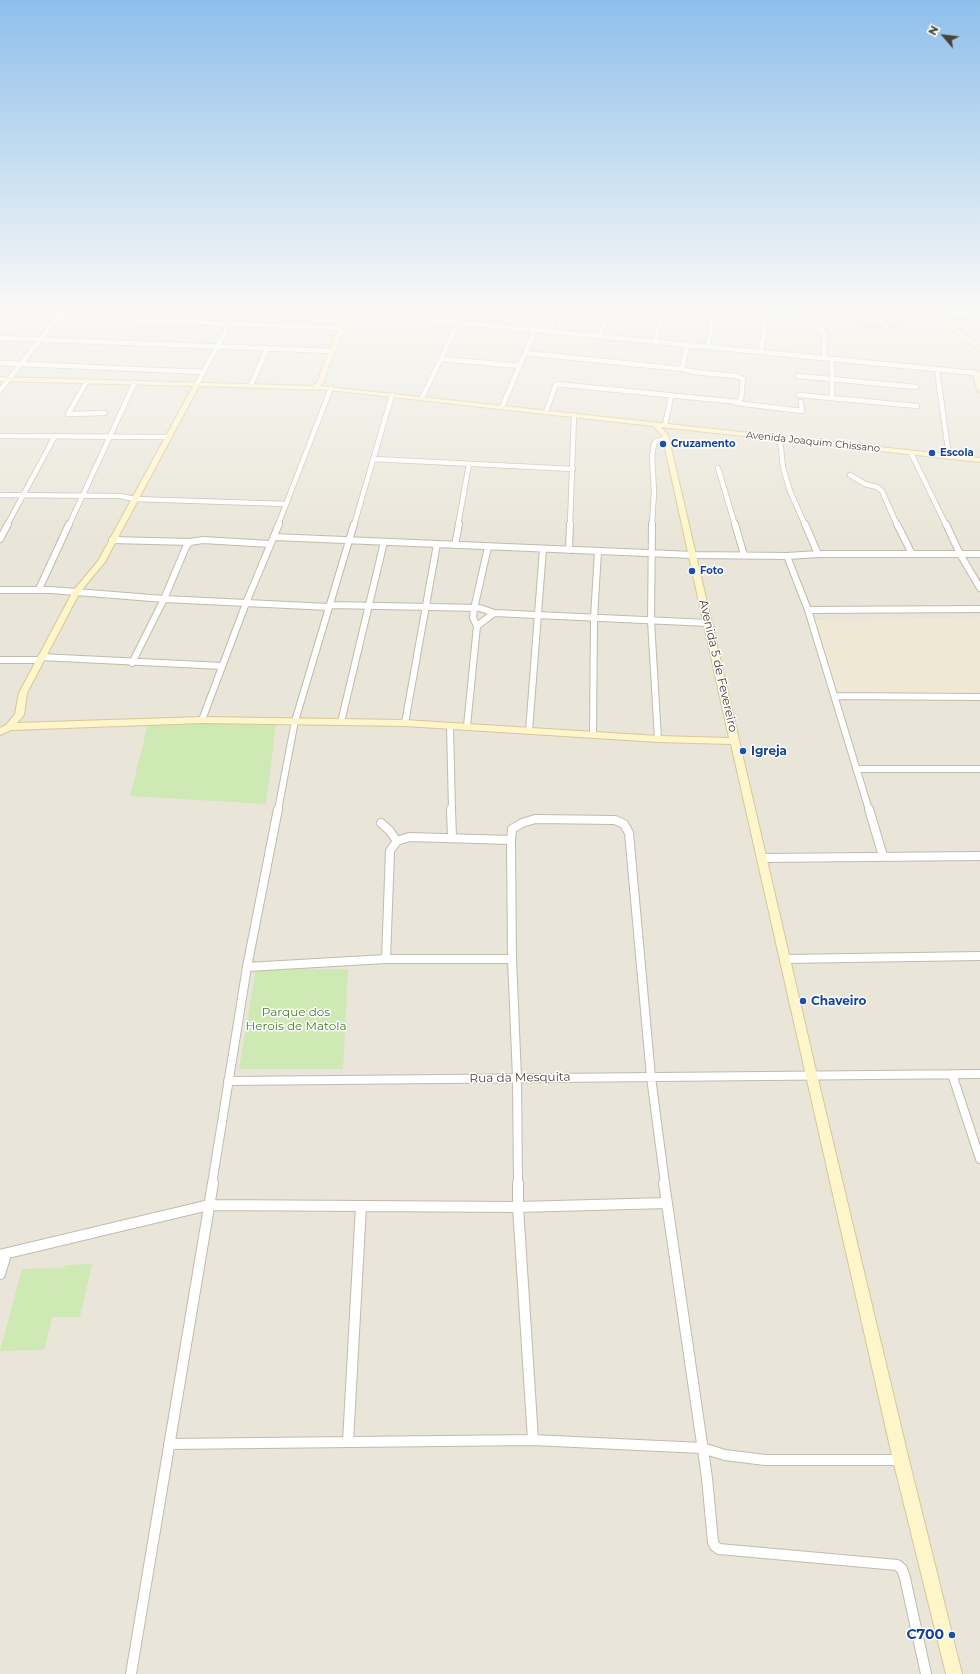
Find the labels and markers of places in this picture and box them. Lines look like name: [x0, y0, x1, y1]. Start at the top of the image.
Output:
place label: Cruzamento: [671, 438, 736, 450]
marker: Cruzamento: [658, 439, 668, 449]
place label: Escola: [940, 447, 974, 459]
marker: Escola: [927, 448, 937, 458]
place label: Foto: [700, 565, 724, 577]
marker: Foto: [687, 566, 697, 576]
place label: Igreja: [751, 744, 787, 758]
marker: Igreja: [738, 746, 748, 756]
place label: Chaveiro: [811, 994, 866, 1008]
marker: Chaveiro: [798, 996, 808, 1006]
place label: C700: [906, 1627, 944, 1643]
marker: C700: [947, 1630, 957, 1640]

